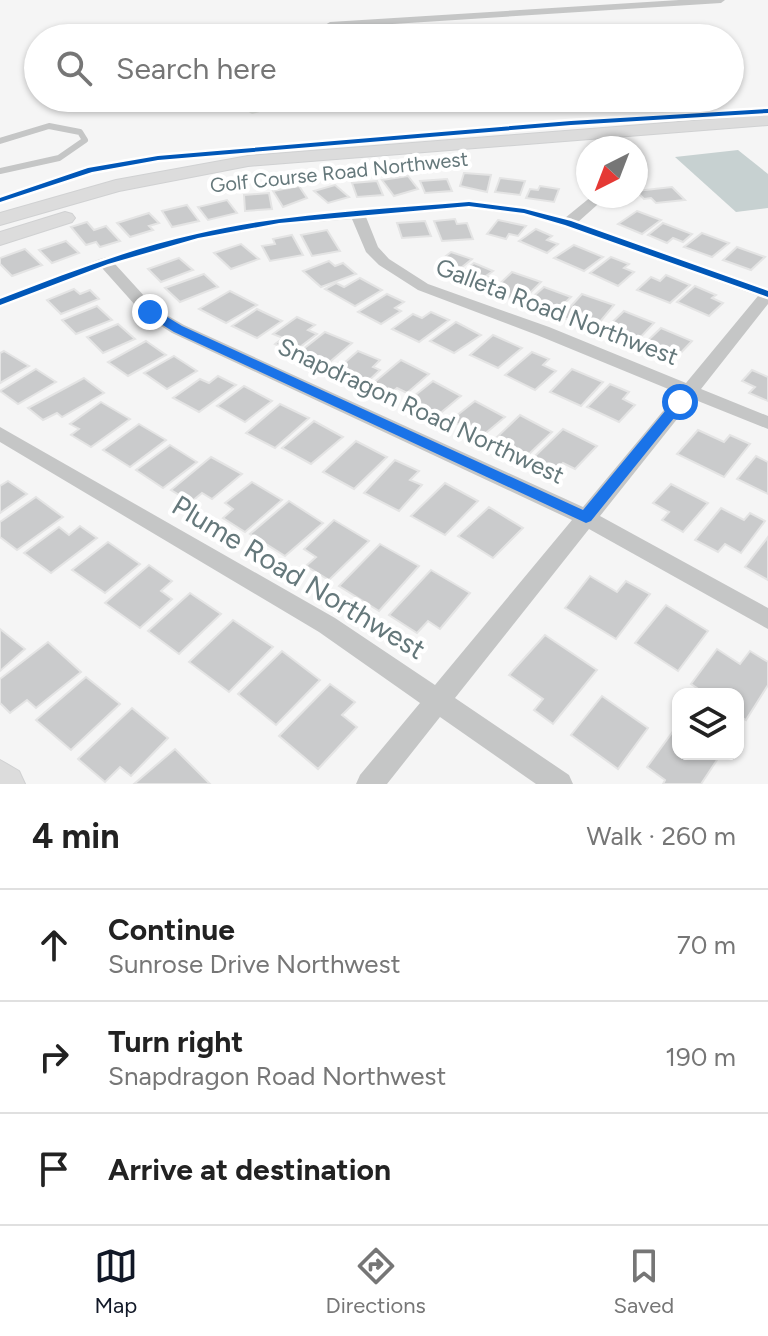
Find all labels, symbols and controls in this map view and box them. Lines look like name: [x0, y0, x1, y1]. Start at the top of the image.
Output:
search box: [24, 24, 744, 112]
icon: search: [52, 46, 96, 90]
text: Search here: [116, 50, 276, 87]
north arrow: [576, 136, 648, 208]
street label: Golf Course Road Northwest: [209, 147, 469, 197]
street label: Galleta Road Northwest: [432, 252, 682, 371]
route end: [132, 294, 168, 330]
street label: Snapdragon Road Northwest: [274, 331, 569, 490]
route start: [662, 384, 698, 420]
street label: Plume Road Northwest: [166, 488, 432, 666]
map controls: [672, 688, 744, 760]
button: layers: [672, 688, 744, 760]
text: 4 min: [32, 816, 119, 857]
text: Walk · 260 m: [587, 820, 736, 852]
text: Continue: [108, 911, 235, 948]
icon: ahead: [32, 923, 76, 967]
text: 70 m: [677, 929, 736, 961]
text: Sunrose Drive Northwest: [108, 948, 400, 980]
text: Turn right: [108, 1023, 243, 1060]
icon: right: [32, 1035, 76, 1079]
text: 190 m: [665, 1041, 736, 1073]
text: Snapdragon Road Northwest: [108, 1060, 446, 1092]
icon: arrive: [32, 1147, 76, 1191]
text: Arrive at destination: [108, 1151, 391, 1188]
tab: Map: [94, 1244, 138, 1319]
tab: Directions: [326, 1244, 426, 1319]
tab: Saved: [613, 1244, 674, 1319]

